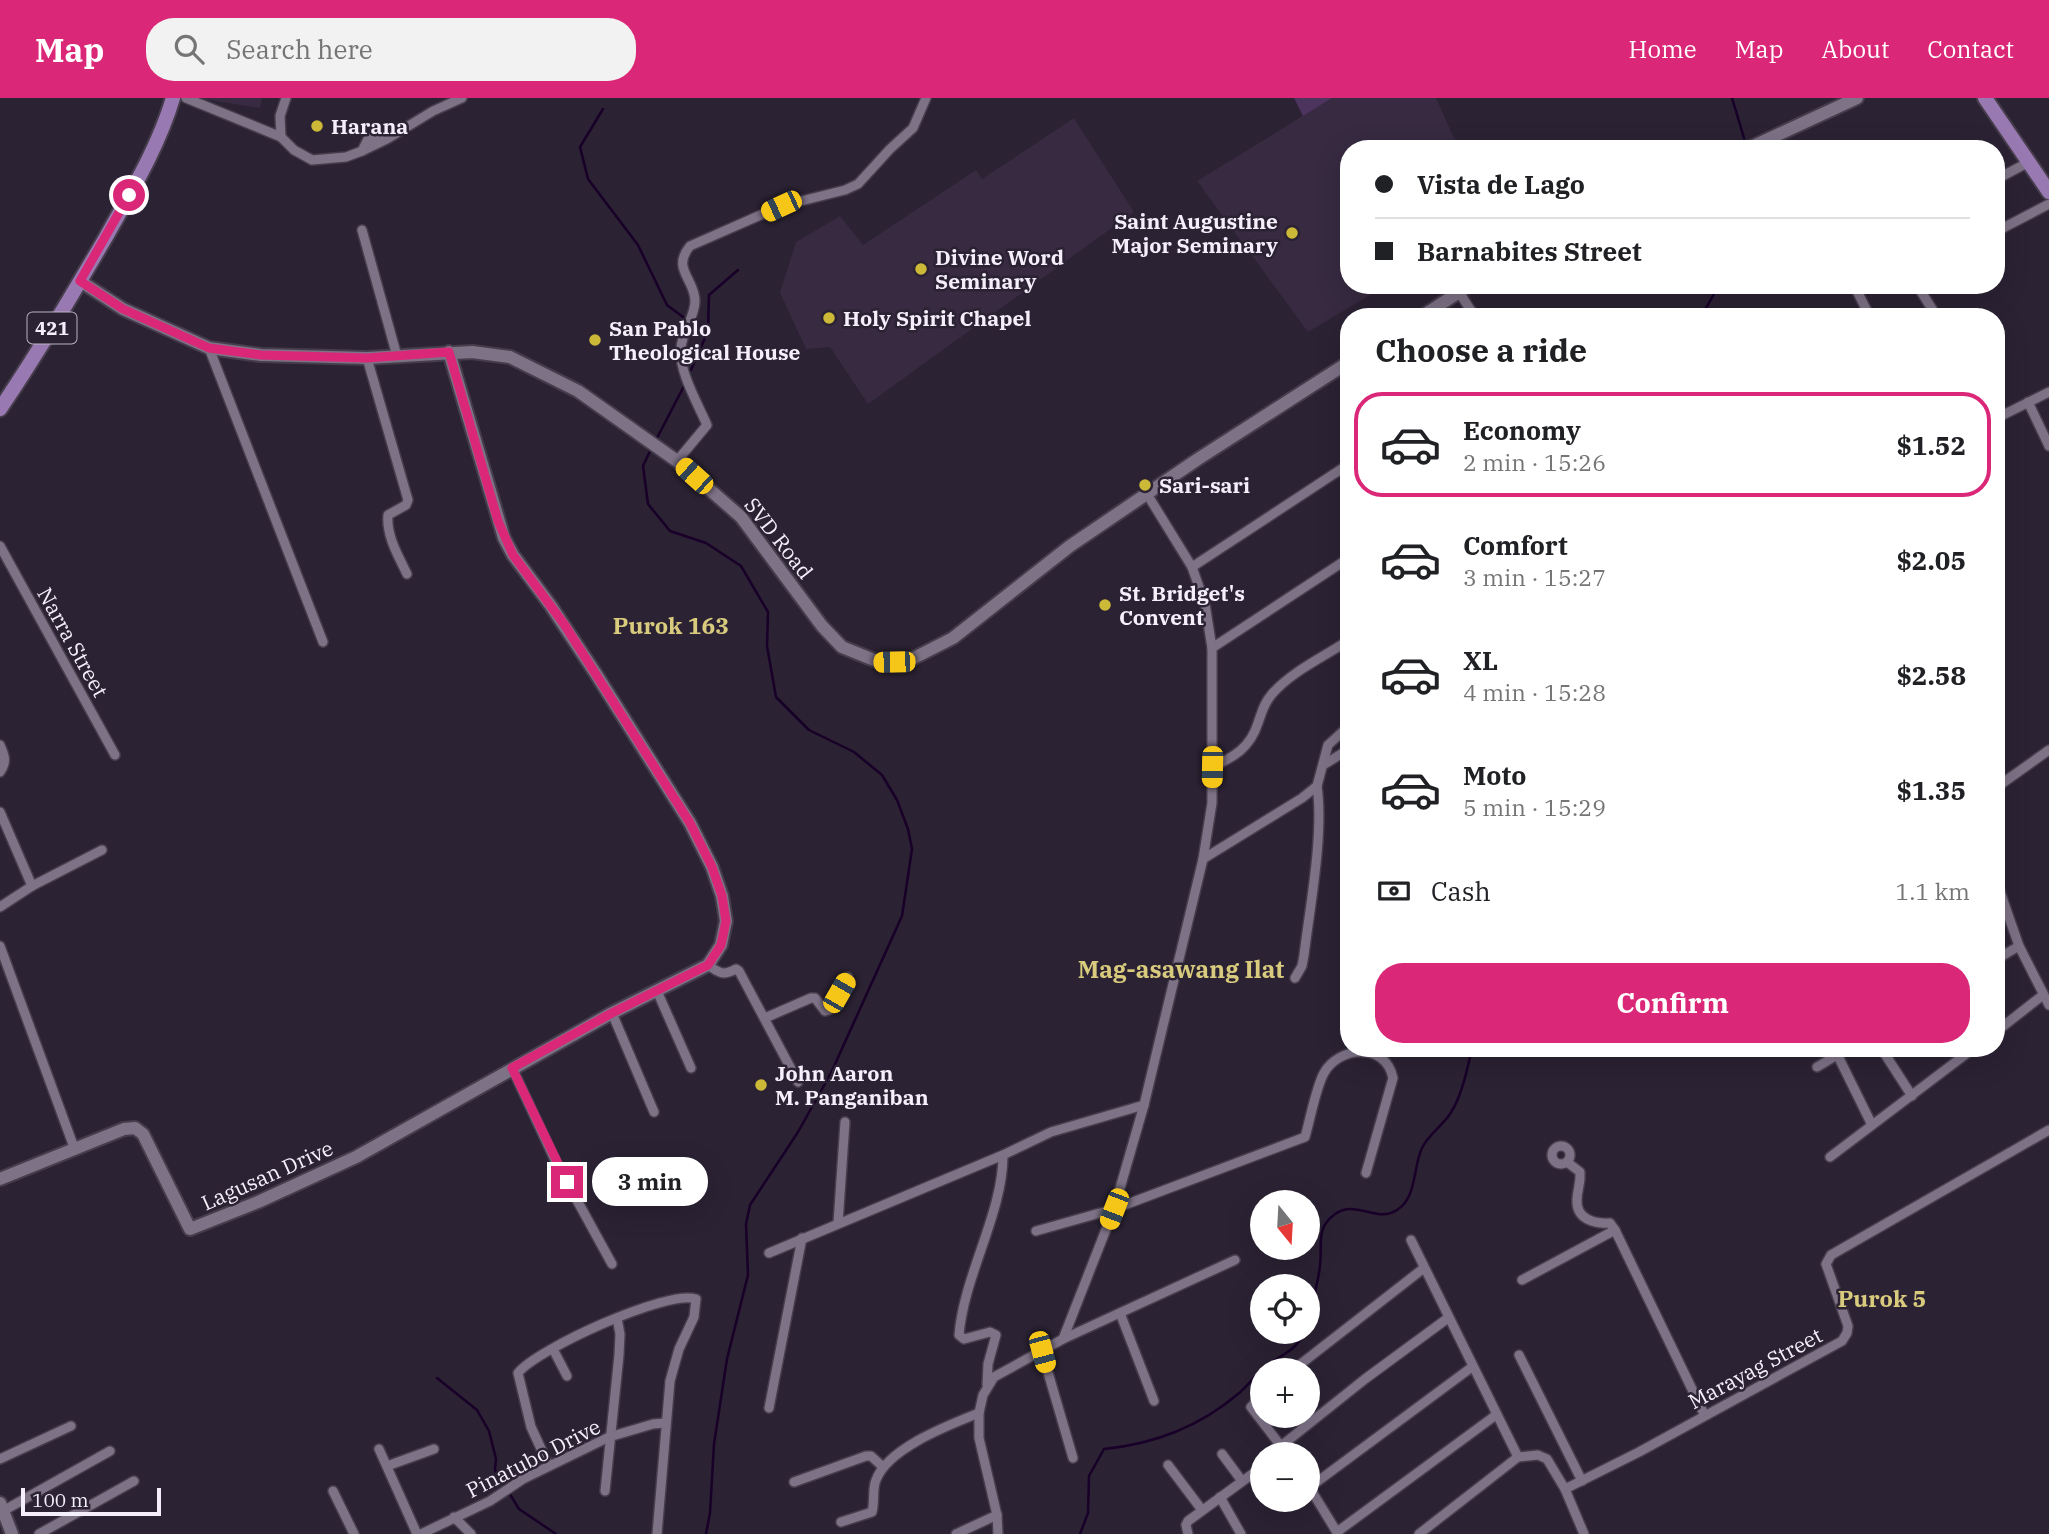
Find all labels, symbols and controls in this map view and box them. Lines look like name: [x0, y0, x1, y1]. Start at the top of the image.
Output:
search box: [146, 18, 636, 81]
text: Map: [35, 28, 104, 71]
icon: search: [170, 30, 208, 68]
text: Search here: [226, 32, 373, 66]
text: Home: [1629, 33, 1697, 65]
text: Map: [1735, 33, 1783, 65]
text: About: [1821, 33, 1889, 65]
text: Contact: [1927, 33, 2014, 65]
place label: Harana: [331, 112, 408, 140]
marker: Harana: [309, 118, 325, 134]
text: Vista de Lago: [1417, 167, 1585, 201]
route start: [113, 179, 145, 211]
car: [758, 188, 805, 224]
place label: Saint Augustine Major Seminary: [1112, 207, 1278, 259]
marker: Saint Augustine Major Seminary: [1284, 225, 1300, 241]
text: Barnabites Street: [1417, 234, 1642, 268]
place label: Divine Word Seminary: [935, 243, 1064, 295]
marker: Divine Word Seminary: [913, 261, 929, 277]
place label: Holy Spirit Chapel: [843, 304, 1031, 332]
marker: Holy Spirit Chapel: [821, 310, 837, 326]
road number: 421: [28, 312, 76, 344]
place label: San Pablo Theological House: [609, 314, 801, 366]
text: Choose a ride: [1375, 329, 1587, 371]
marker: San Pablo Theological House: [587, 332, 603, 348]
icon: car: [1379, 413, 1442, 476]
text: Economy: [1463, 413, 1581, 447]
text: $1.52: [1896, 428, 1966, 462]
text: 2 min · 15:26: [1463, 447, 1606, 477]
car: [672, 454, 717, 498]
place label: Sari-sari: [1159, 471, 1250, 499]
marker: Sari-sari: [1137, 477, 1153, 493]
street label: SVD Road: [738, 492, 820, 585]
icon: car: [1379, 528, 1442, 591]
text: Comfort: [1463, 528, 1568, 562]
text: $2.05: [1896, 543, 1966, 577]
text: 3 min · 15:27: [1463, 562, 1606, 592]
place label: St. Bridget's Convent: [1119, 579, 1245, 631]
street label: Narra Street: [31, 582, 115, 702]
marker: St. Bridget's Convent: [1097, 597, 1113, 613]
district label: Purok 163: [613, 610, 729, 640]
icon: car: [1379, 643, 1442, 706]
text: XL: [1463, 643, 1498, 677]
car: [873, 651, 916, 673]
text: $2.58: [1896, 658, 1966, 692]
text: 4 min · 15:28: [1463, 677, 1606, 707]
car: [1202, 746, 1223, 788]
icon: car: [1379, 758, 1442, 821]
text: Moto: [1463, 758, 1526, 792]
text: $1.35: [1896, 773, 1966, 807]
text: 5 min · 15:29: [1463, 792, 1606, 822]
icon: cash: [1375, 872, 1413, 910]
text: Cash: [1431, 874, 1491, 908]
text: 1.1 km: [1896, 876, 1970, 906]
district label: Mag-asawang Ilat: [1078, 953, 1284, 985]
button: Confirm: [1375, 963, 1970, 1043]
car: [820, 970, 859, 1016]
place label: John Aaron M. Panganiban: [775, 1059, 929, 1111]
marker: John Aaron M. Panganiban: [753, 1077, 769, 1093]
street label: Lagusan Drive: [197, 1133, 337, 1217]
callout: 3 min: [592, 1158, 707, 1206]
route end: [551, 1166, 583, 1198]
text: 3 min: [618, 1166, 682, 1196]
car: [1097, 1186, 1132, 1232]
north arrow: [1250, 1190, 1320, 1260]
map controls: [1250, 1190, 1320, 1512]
button: locate: [1250, 1274, 1320, 1344]
district label: Purok 5: [1838, 1283, 1926, 1313]
street label: Marayag Street: [1683, 1321, 1827, 1415]
car: [1027, 1329, 1058, 1375]
button: +: [1250, 1358, 1320, 1428]
street label: Pinatubo Drive: [461, 1412, 605, 1504]
button: −: [1250, 1442, 1320, 1512]
scale bar: [21, 1485, 161, 1517]
text: 100 m: [32, 1488, 89, 1512]

